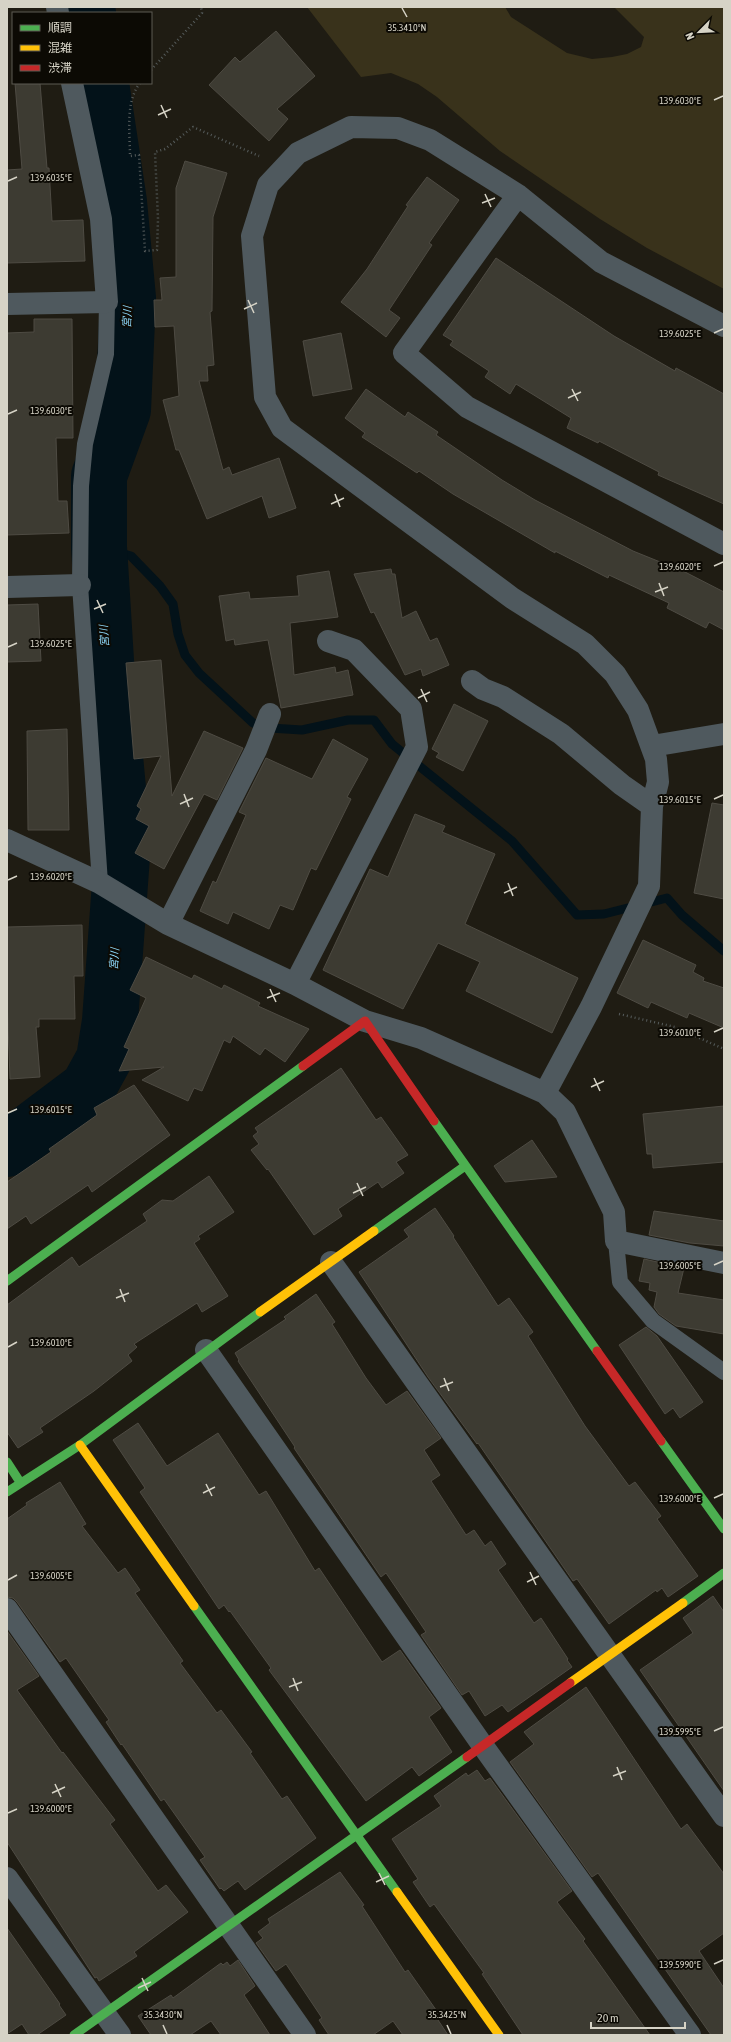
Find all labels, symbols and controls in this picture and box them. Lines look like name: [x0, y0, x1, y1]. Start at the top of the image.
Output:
legend: [12, 12, 152, 84]
north arrow: [679, 12, 719, 52]
text: 順調: [48, 21, 72, 35]
text: 35.3410°N: [388, 22, 426, 33]
text: N: [683, 31, 697, 41]
text: 混雑: [48, 41, 72, 55]
text: 渋滞: [48, 61, 72, 75]
text: 139.6030°E: [659, 95, 702, 106]
text: 139.6035°E: [30, 172, 73, 183]
water label: 宮川: [121, 305, 133, 328]
text: 139.6025°E: [659, 328, 702, 339]
text: 139.6030°E: [30, 405, 73, 416]
text: 139.6020°E: [659, 561, 702, 572]
water label: 宮川: [97, 624, 111, 647]
text: 139.6025°E: [30, 638, 73, 649]
text: 139.6015°E: [659, 794, 702, 805]
text: 139.6020°E: [30, 871, 73, 882]
water label: 宮川: [107, 947, 121, 970]
text: 139.6010°E: [659, 1027, 702, 1038]
text: 139.6015°E: [30, 1104, 73, 1115]
text: 139.6005°E: [659, 1260, 702, 1271]
text: 139.6010°E: [30, 1337, 73, 1348]
text: 139.6000°E: [659, 1493, 702, 1504]
text: 139.6005°E: [30, 1570, 73, 1581]
text: 139.5995°E: [659, 1726, 702, 1737]
text: 139.6000°E: [30, 1803, 73, 1814]
text: 139.5990°E: [659, 1959, 702, 1970]
scale bar: [591, 2004, 685, 2030]
text: 35.3430°N: [144, 2009, 182, 2020]
text: 35.3425°N: [428, 2009, 466, 2020]
text: 20 m: [597, 2011, 619, 2025]

